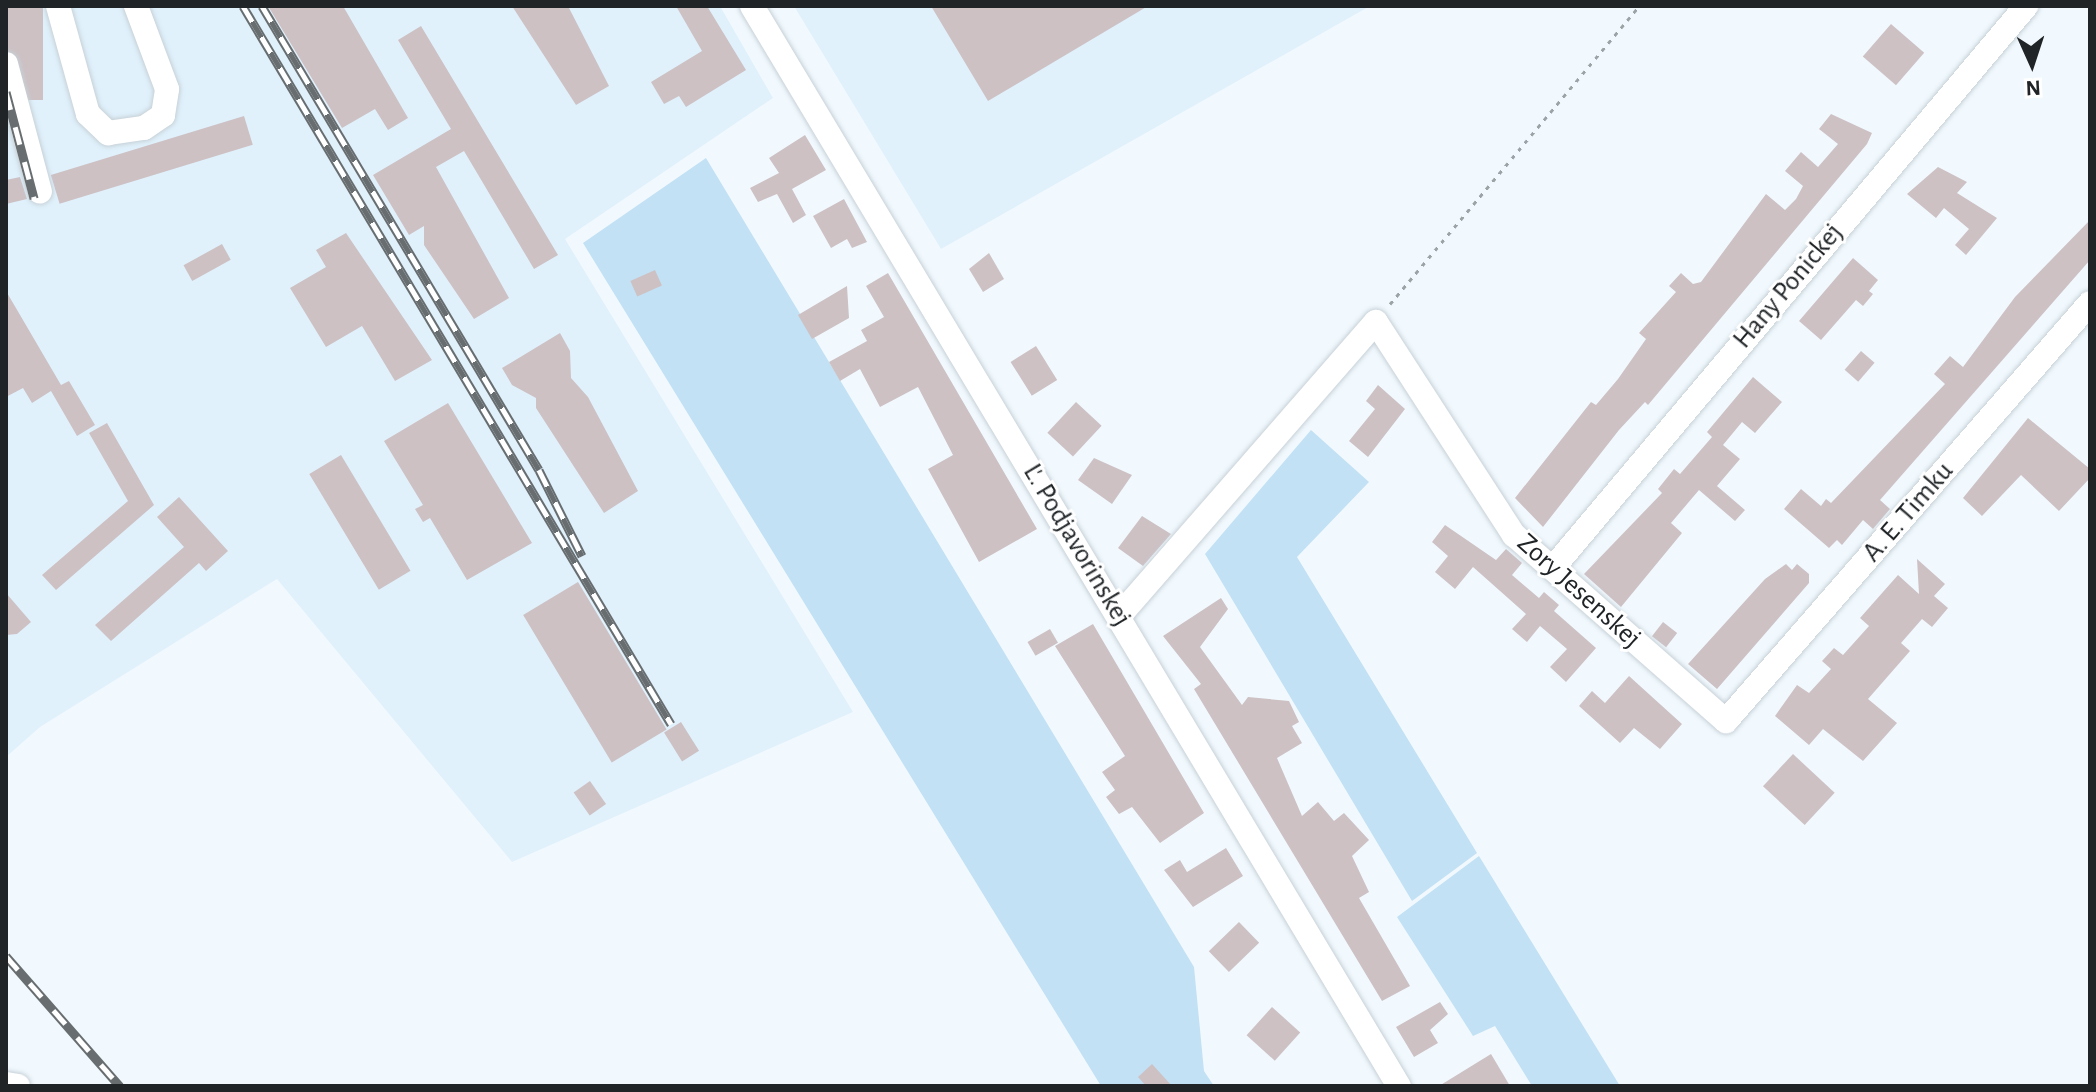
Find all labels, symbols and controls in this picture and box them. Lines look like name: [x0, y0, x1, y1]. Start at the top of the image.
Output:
north arrow: [1992, 24, 2072, 104]
text: N: [2025, 77, 2041, 99]
street label: Hany Ponickej: [1726, 217, 1850, 355]
street label: A. E. Timku: [1855, 455, 1961, 569]
street label: Ľ. Podjavorinskej: [1015, 458, 1139, 632]
street label: Zory Jesenskej: [1510, 527, 1648, 655]

